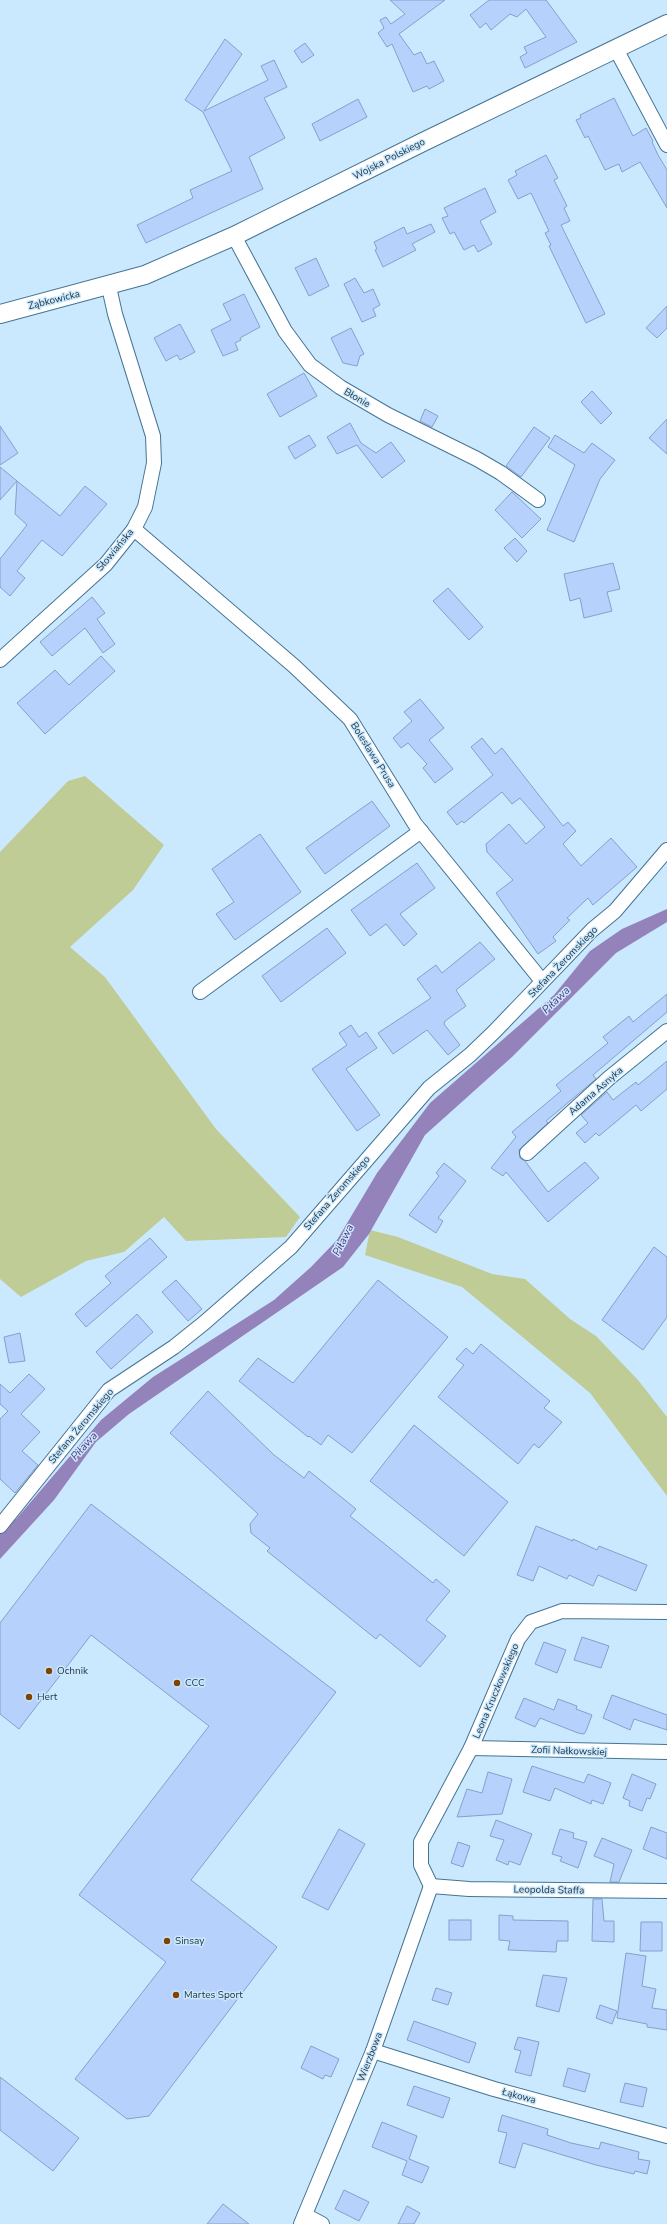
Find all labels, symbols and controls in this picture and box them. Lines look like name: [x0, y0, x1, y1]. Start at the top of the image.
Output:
street label: Wojska Polskiego: [350, 135, 428, 183]
street label: Ząbkowicka: [27, 287, 81, 313]
street label: Błonie: [341, 385, 373, 411]
street label: Słowiańska: [93, 526, 137, 574]
street label: Bolesława Prusa: [347, 719, 399, 791]
street label: Stefana Żeromskiego: [525, 923, 601, 1001]
water label: Piława: [539, 983, 573, 1017]
street label: Adama Asnyka: [566, 1063, 626, 1119]
street label: Stefana Żeromskiego: [301, 1152, 374, 1233]
water label: Piława: [329, 1222, 357, 1258]
street label: Stefana Żeromskiego: [45, 1385, 117, 1467]
water label: Piława: [67, 1428, 101, 1463]
street label: Leona Kruczkowskiego: [470, 1641, 523, 1741]
place label: Ochnik: [57, 1664, 89, 1678]
marker: Ochnik: [44, 1666, 54, 1676]
place label: CCC: [185, 1676, 205, 1690]
marker: CCC: [172, 1678, 182, 1688]
place label: Hert: [37, 1690, 58, 1704]
marker: Hert: [24, 1692, 34, 1702]
street label: Zofii Nałkowskiej: [531, 1743, 607, 1759]
street label: Leopolda Staffa: [513, 1882, 585, 1898]
place label: Sinsay: [175, 1934, 205, 1948]
marker: Sinsay: [162, 1936, 172, 1946]
place label: Martes Sport: [184, 1988, 243, 2002]
marker: Martes Sport: [171, 1990, 181, 2000]
street label: Wierzbowa: [354, 2030, 386, 2084]
street label: Łąkowa: [499, 2084, 538, 2107]

